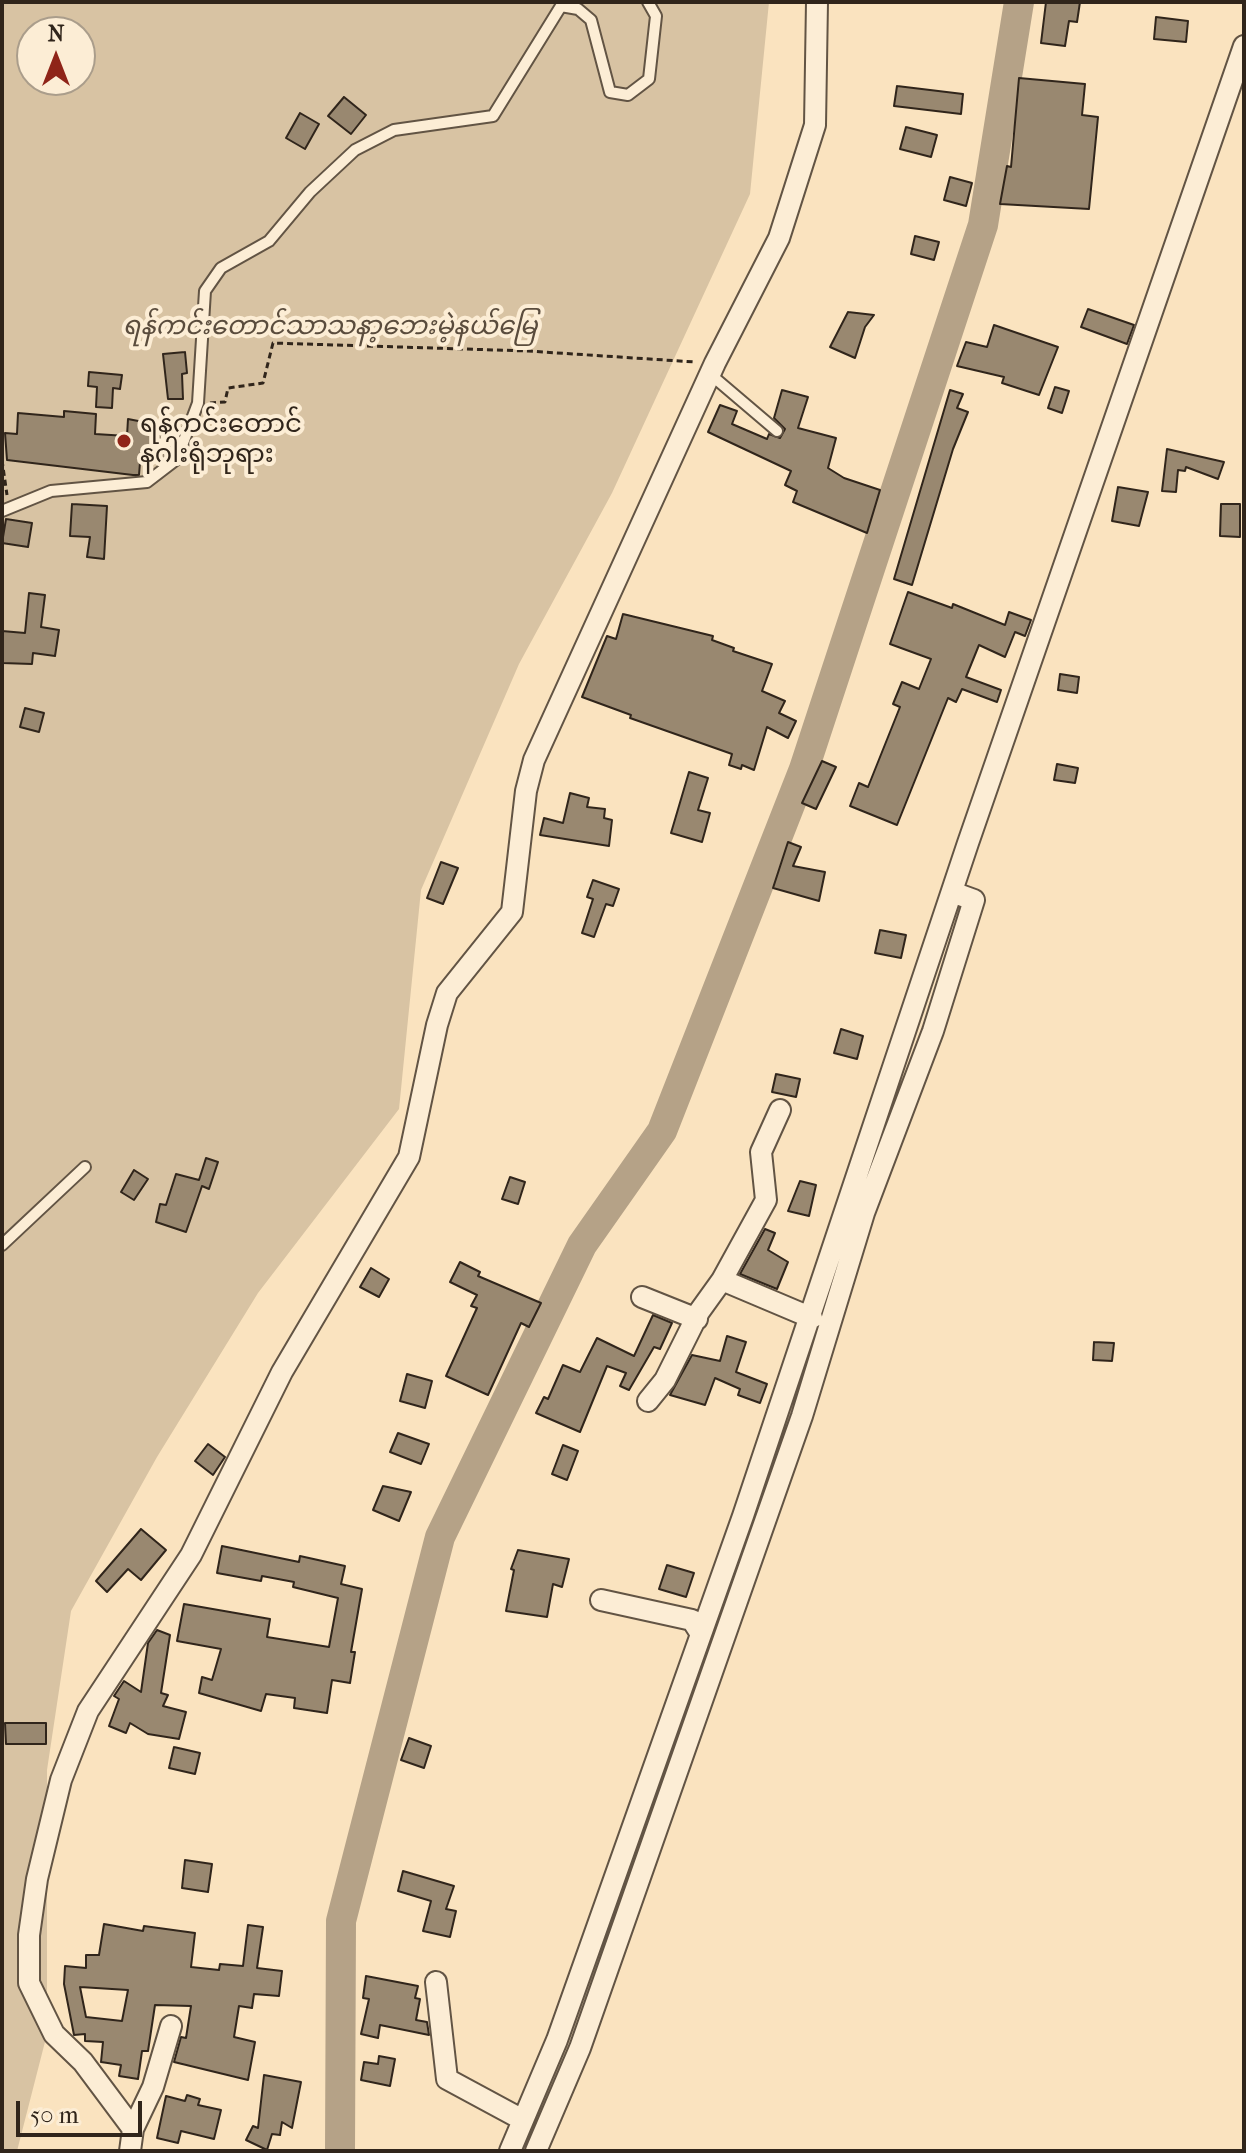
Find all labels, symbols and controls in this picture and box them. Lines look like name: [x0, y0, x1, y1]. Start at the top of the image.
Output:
north arrow: [16, 16, 96, 96]
text: N: [48, 21, 64, 47]
park label: ရန်ကင်းတောင်သာသနာ့ဘေးမဲ့နယ်မြေ: [123, 312, 537, 344]
place label: ရန်ကင်းတောင် နဂါးရုံဘုရား: [140, 410, 302, 472]
marker: ရန်ကင်းတောင် နဂါးရုံဘုရား: [115, 432, 133, 450]
scale bar: [20, 2085, 146, 2135]
text: 50 m: [30, 2101, 79, 2129]

